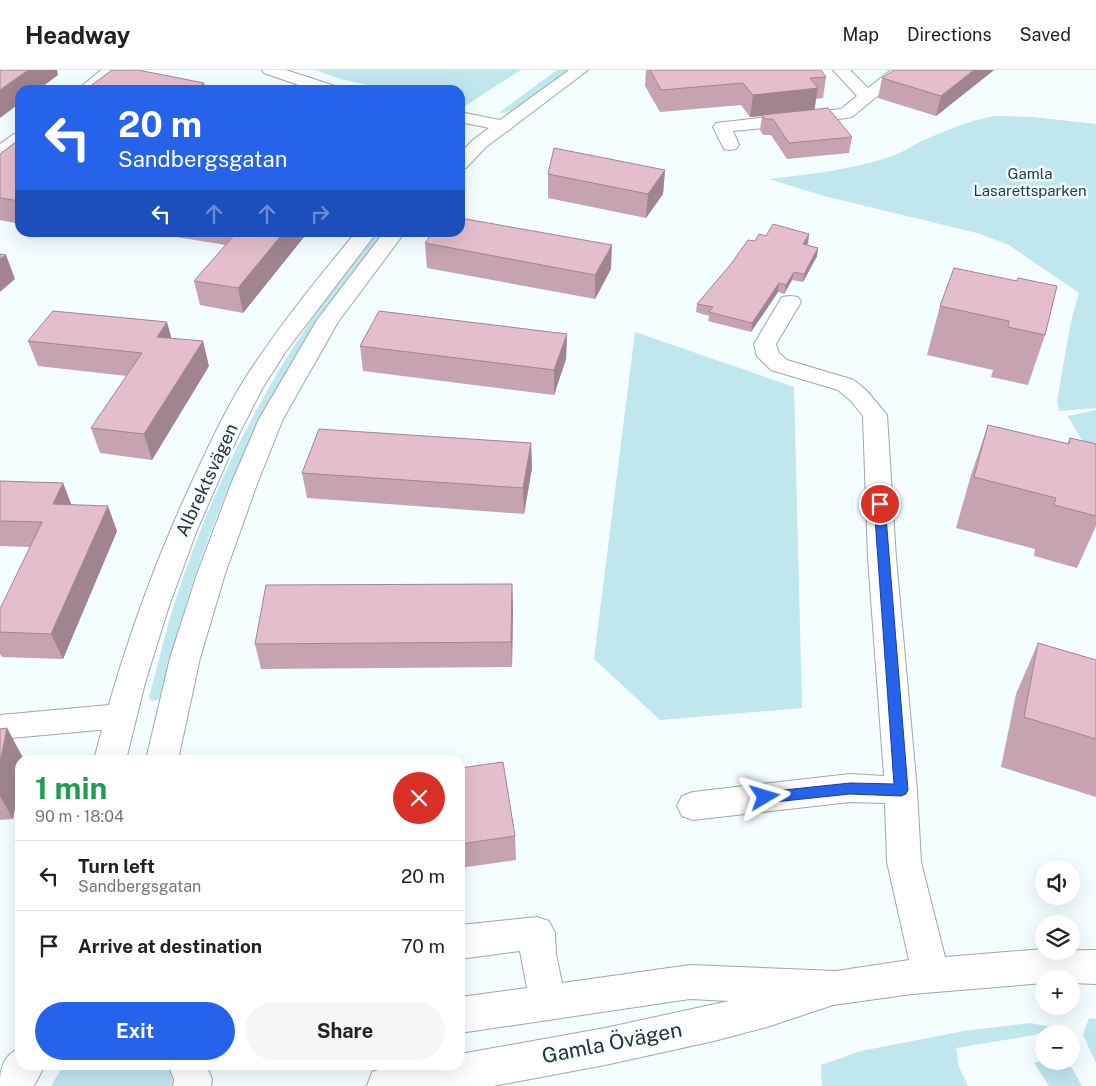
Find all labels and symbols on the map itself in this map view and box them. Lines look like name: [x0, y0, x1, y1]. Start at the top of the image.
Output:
park label: Gamla Lasarettsparken: [973, 165, 1087, 199]
street label: Albrektsvägen: [171, 420, 242, 540]
pin: [859, 483, 901, 525]
position arrow: [738, 770, 790, 822]
street label: Gamla Övägen: [540, 1017, 684, 1068]

